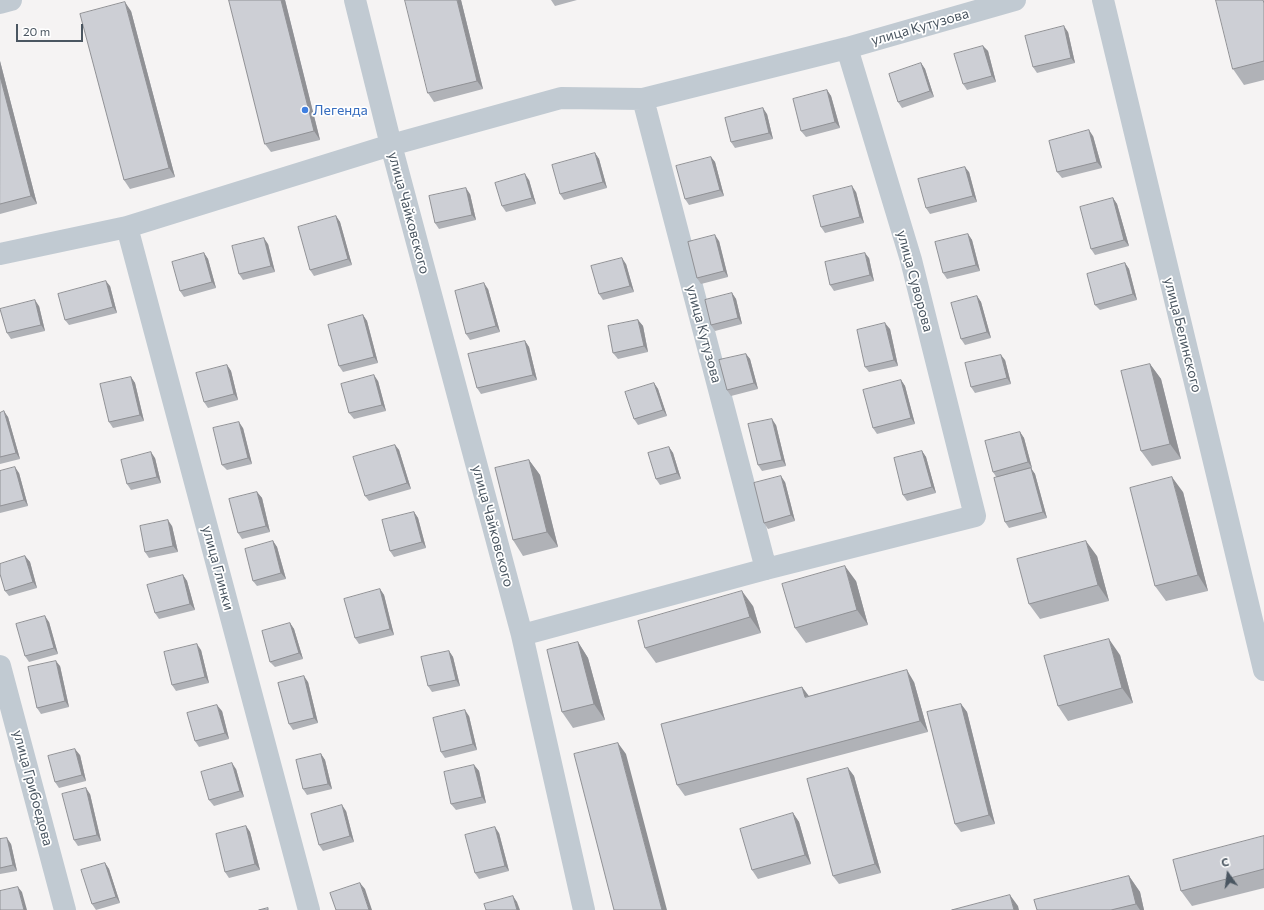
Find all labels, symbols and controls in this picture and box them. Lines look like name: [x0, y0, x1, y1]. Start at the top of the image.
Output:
street label: улица Кутузова: [869, 5, 971, 49]
scale bar: [18, 16, 85, 42]
text: 20 m: [23, 24, 50, 38]
place label: Легенда: [313, 102, 368, 118]
marker: Легенда: [300, 105, 310, 115]
street label: улица Чайковского: [385, 150, 433, 276]
street label: улица Суворова: [893, 228, 937, 334]
street label: улица Белинского: [1161, 276, 1205, 394]
street label: улица Кутузова: [683, 283, 725, 385]
street label: улица Чайковского: [469, 463, 517, 589]
street label: улица Глинки: [199, 524, 237, 612]
street label: улица Грибоедова: [9, 728, 57, 848]
north arrow: [1208, 854, 1248, 894]
text: С: [1220, 855, 1230, 869]

